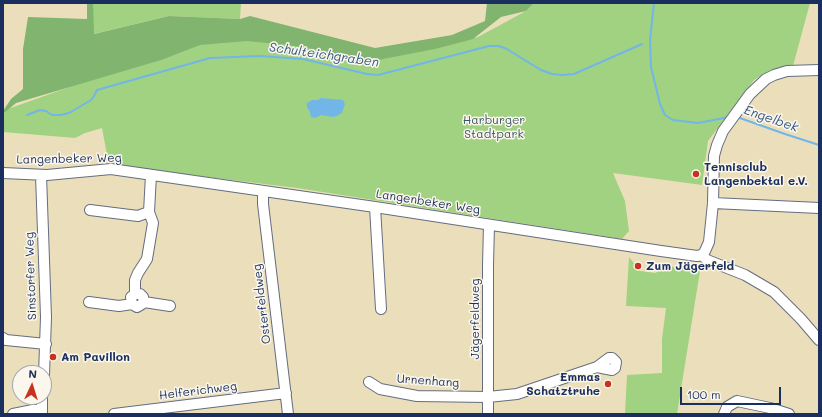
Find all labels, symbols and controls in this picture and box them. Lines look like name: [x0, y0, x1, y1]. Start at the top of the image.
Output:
water label: Schulteichgraben: [268, 40, 380, 70]
water label: Engelbek: [742, 102, 800, 136]
park label: Harburger Stadtpark: [463, 113, 525, 141]
street label: Langenbeker Weg: [16, 151, 122, 167]
place label: Tennisclub Langenbektal e.V.: [704, 160, 808, 188]
marker: Tennisclub Langenbektal e.V.: [691, 169, 701, 179]
street label: Langenbeker Weg: [375, 187, 481, 217]
street label: Sinstorfer Weg: [22, 232, 40, 320]
place label: Zum Jägerfeld: [646, 259, 734, 273]
marker: Zum Jägerfeld: [633, 261, 643, 271]
street label: Osterfeldweg: [250, 263, 274, 345]
street label: Jägerfeldweg: [468, 279, 482, 359]
place label: Am Pavillon: [61, 350, 130, 364]
marker: Am Pavillon: [48, 352, 58, 362]
north arrow: [12, 365, 52, 405]
text: N: [28, 366, 37, 381]
place label: Emmas Schatztruhe: [526, 370, 600, 398]
street label: Urnenhang: [396, 372, 460, 390]
street label: Helferichweg: [158, 379, 238, 403]
marker: Emmas Schatztruhe: [603, 379, 613, 389]
scale bar: [682, 379, 783, 405]
text: 100 m: [687, 386, 721, 402]

